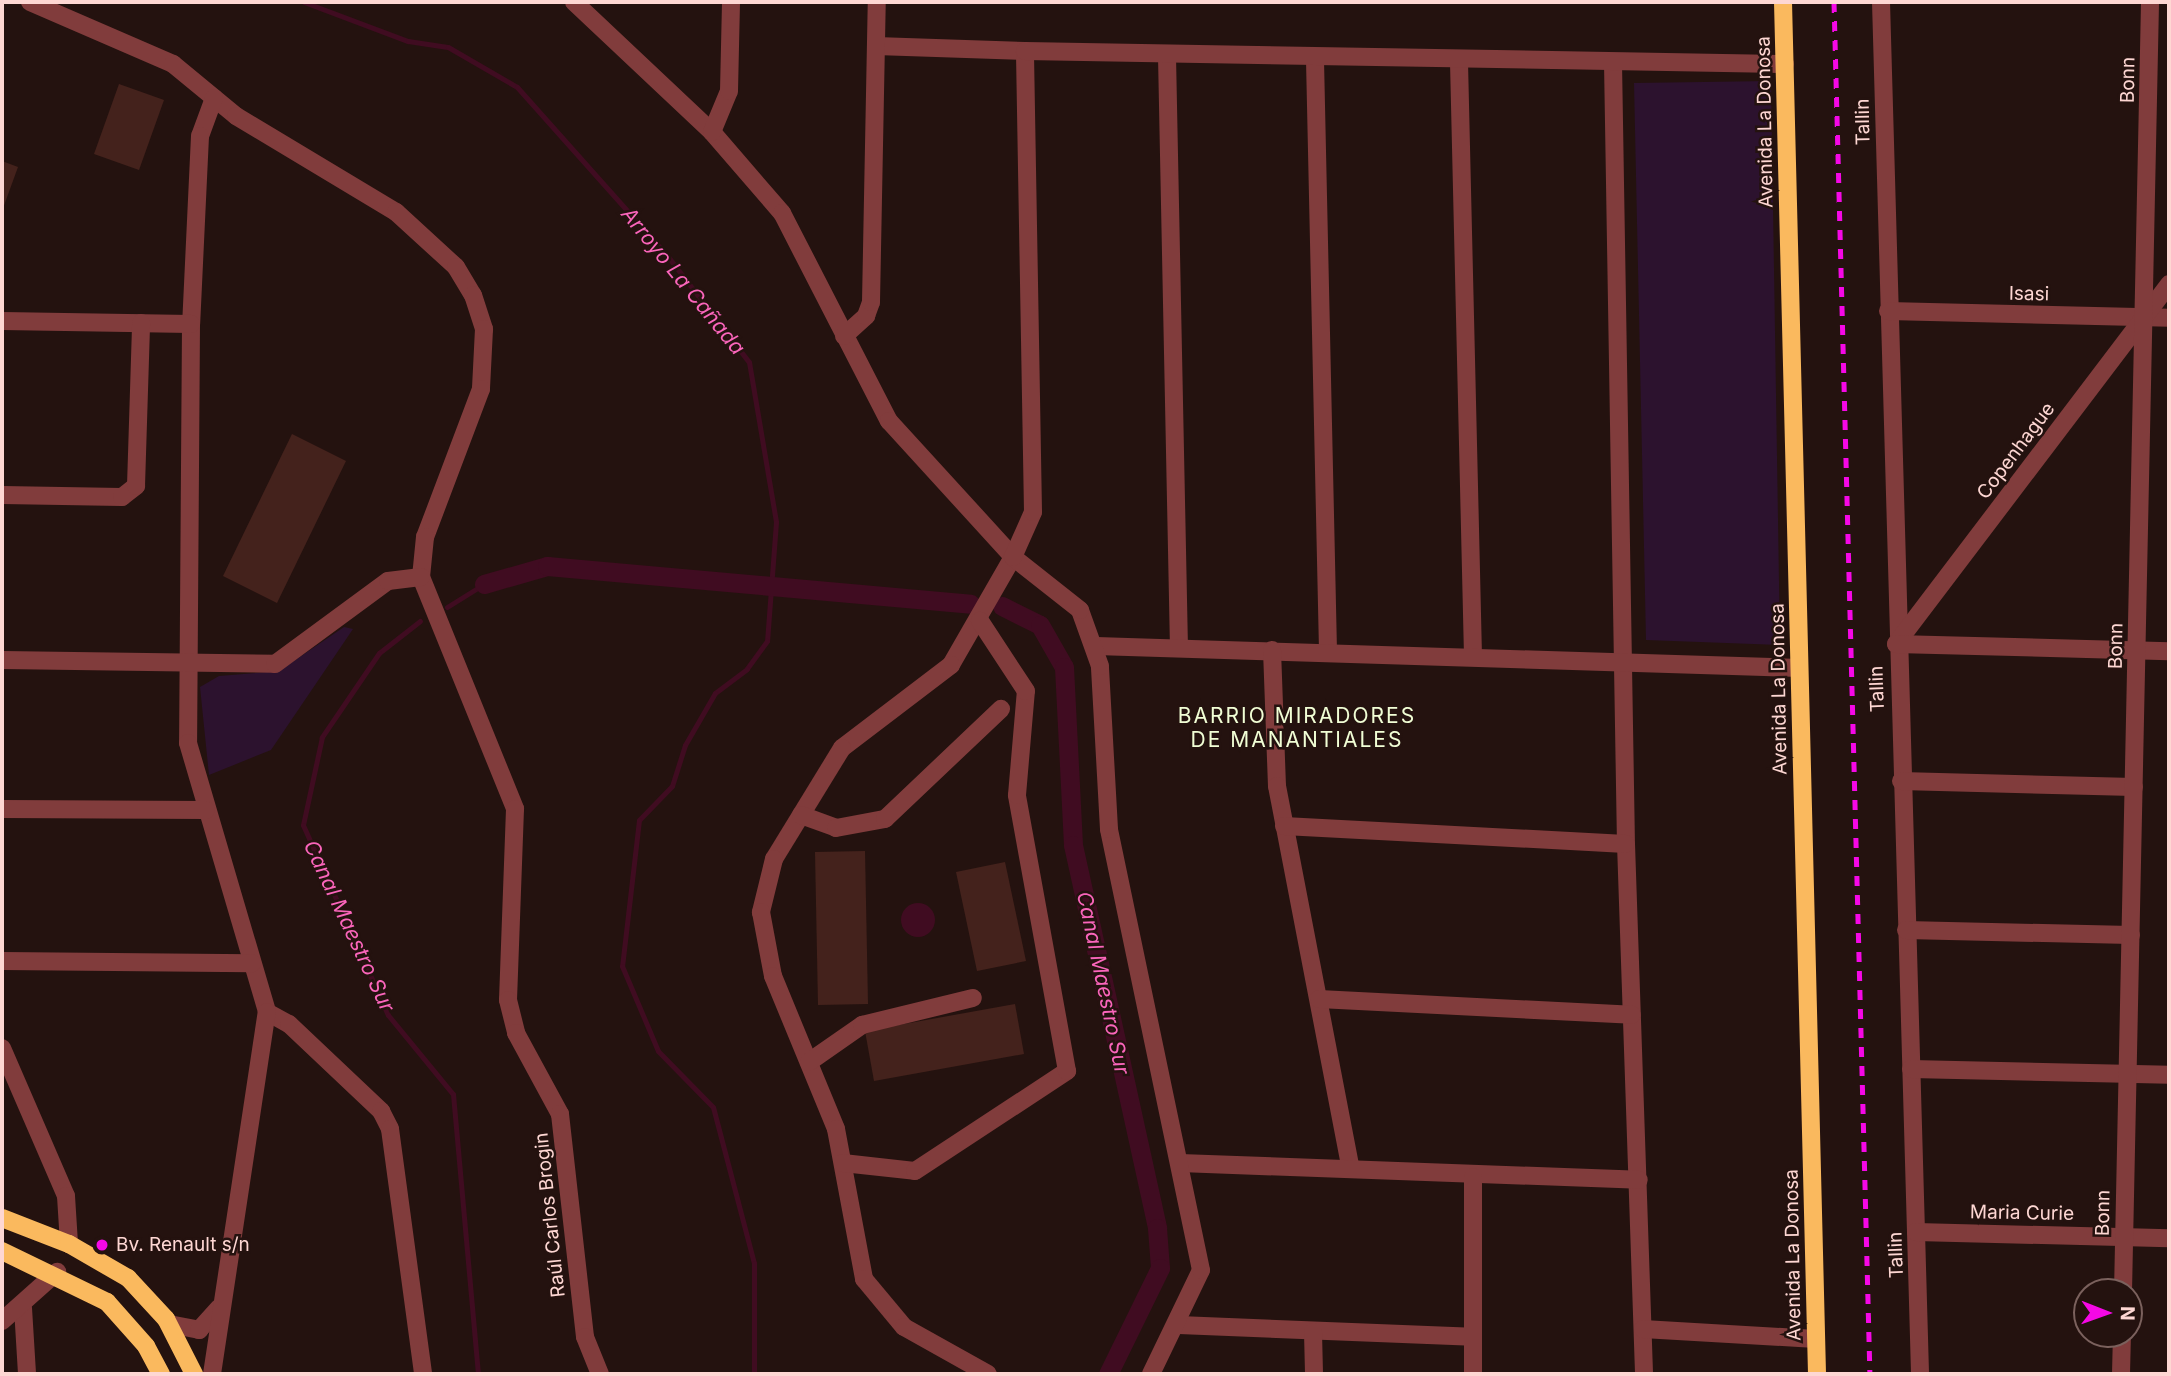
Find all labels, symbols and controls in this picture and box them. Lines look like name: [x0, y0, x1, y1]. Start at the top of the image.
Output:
street label: Avenida La Donosa: [1752, 36, 1778, 208]
street label: Bonn: [2116, 57, 2140, 103]
street label: Tallin: [1851, 99, 1875, 145]
water label: Arroyo La Cañada: [616, 202, 750, 360]
street label: Isasi: [2009, 282, 2049, 306]
street label: Copenhague: [1972, 398, 2060, 504]
street label: Avenida La Donosa: [1766, 603, 1792, 775]
street label: Bonn: [2104, 623, 2128, 669]
street label: Tallin: [1865, 665, 1889, 713]
district label: BARRIO MIRADORES DE MANANTIALES: [1180, 703, 1414, 753]
water label: Canal Maestro Sur: [298, 836, 400, 1016]
water label: Canal Maestro Sur: [1071, 889, 1135, 1077]
street label: Raúl Carlos Brogin: [530, 1132, 570, 1298]
street label: Avenida La Donosa: [1780, 1169, 1806, 1341]
street label: Bonn: [2091, 1190, 2115, 1236]
street label: Maria Curie: [1970, 1201, 2074, 1225]
street label: Tallin: [1884, 1231, 1908, 1279]
place label: Bv. Renault s/n: [116, 1234, 250, 1256]
marker: Bv. Renault s/n: [94, 1237, 110, 1253]
north arrow: [2073, 1278, 2143, 1348]
text: N: [2116, 1306, 2139, 1321]

